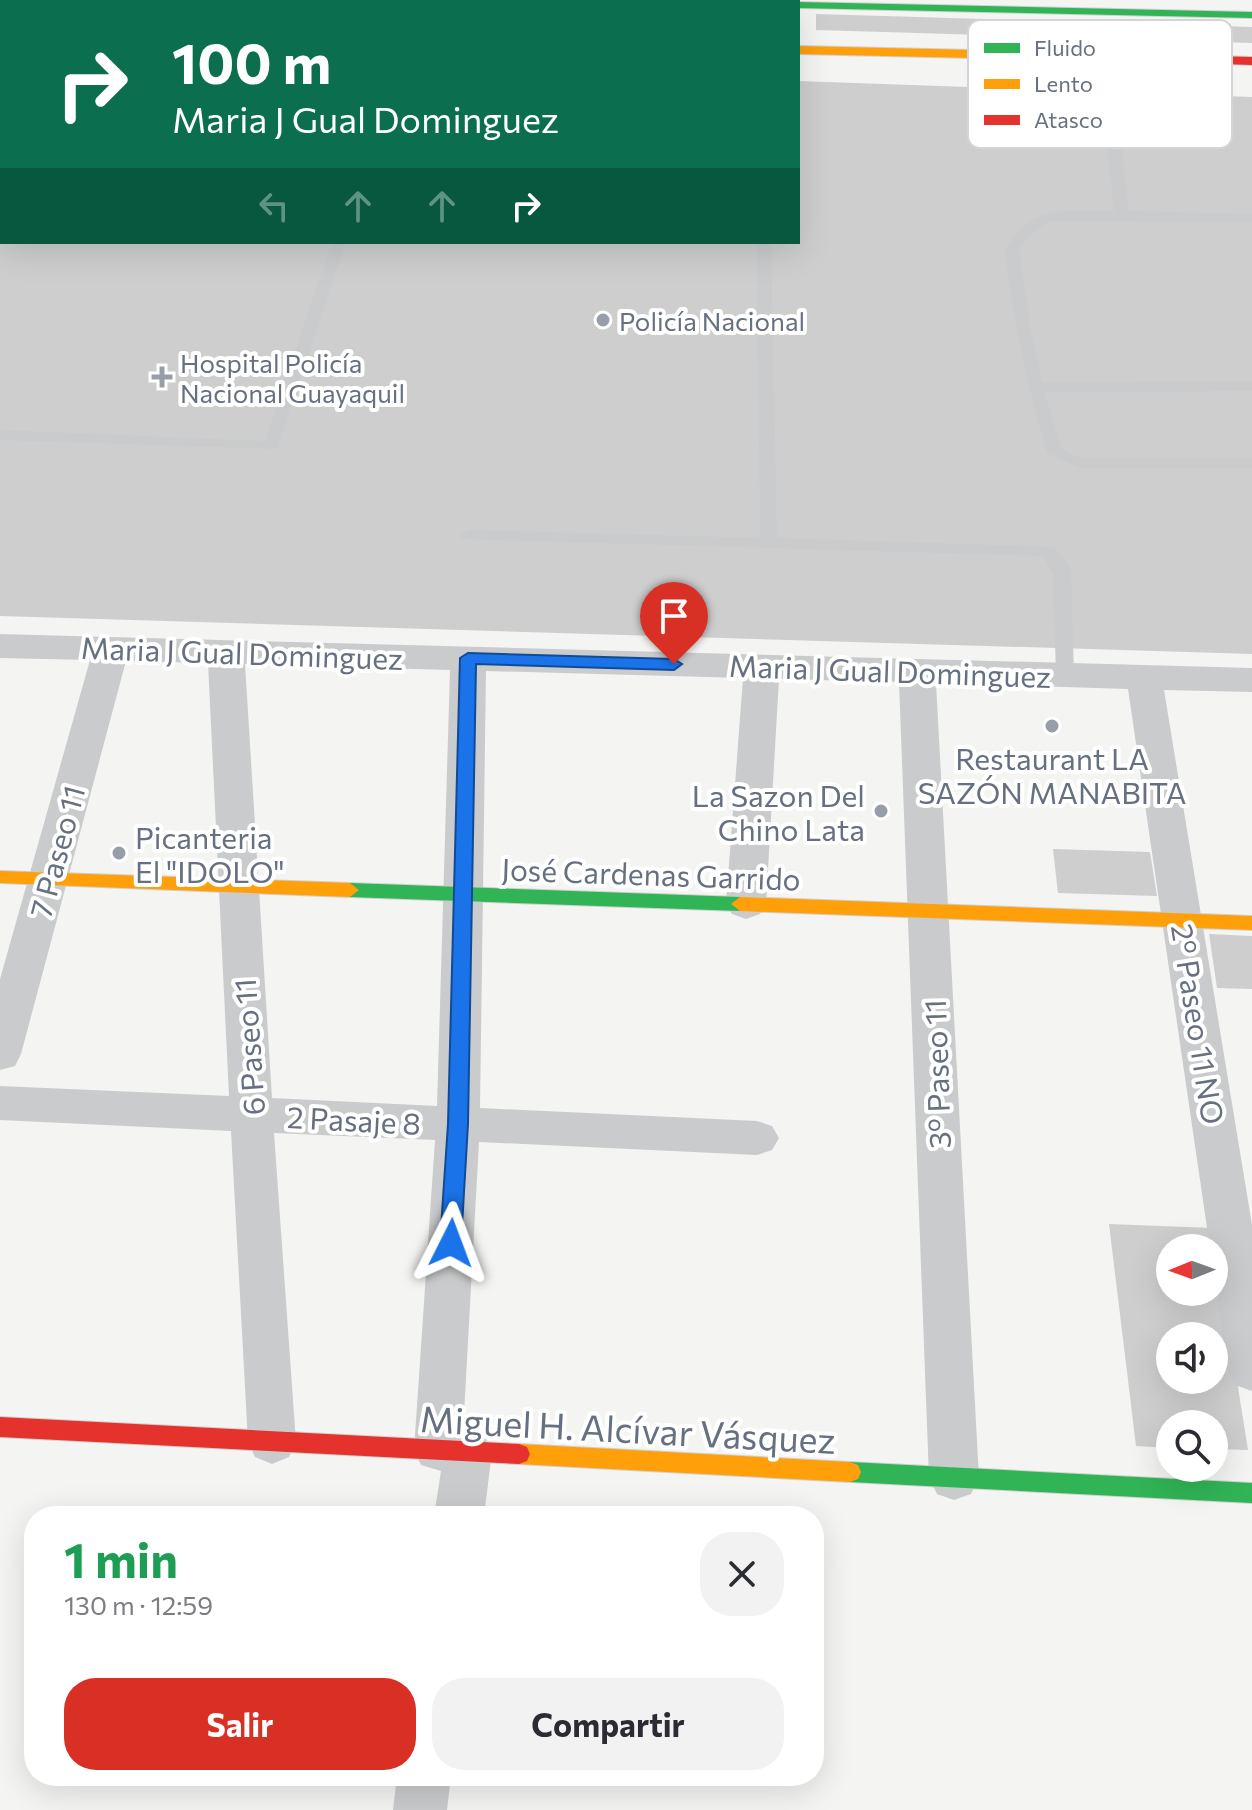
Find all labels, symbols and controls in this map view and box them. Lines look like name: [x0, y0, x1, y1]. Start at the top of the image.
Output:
legend: [968, 20, 1232, 148]
text: 100 m: [172, 27, 331, 96]
icon: right: [40, 32, 144, 136]
text: Fluido: [1034, 34, 1096, 61]
text: Lento: [1034, 70, 1093, 97]
text: Maria J Gual Dominguez: [172, 96, 559, 140]
text: Atasco: [1034, 106, 1103, 133]
icon: left: [252, 184, 296, 228]
icon: ahead: [336, 184, 380, 228]
icon: ahead: [420, 184, 464, 228]
icon: right: [504, 184, 548, 228]
place label: Policía Nacional: [619, 305, 805, 336]
marker: Policía Nacional: [594, 311, 612, 329]
place label: Hospital Policía Nacional Guayaquil: [180, 347, 405, 408]
marker: Hospital Policía Nacional Guayaquil: [151, 366, 173, 388]
pin: [640, 582, 708, 664]
icon: arrive: [652, 594, 696, 638]
street label: Maria J Gual Dominguez: [80, 628, 404, 676]
street label: Maria J Gual Dominguez: [728, 646, 1052, 694]
marker: Restaurant LA SAZÓN MANABITA: [1043, 717, 1061, 735]
place label: Restaurant LA SAZÓN MANABITA: [918, 739, 1186, 810]
place label: La Sazon Del Chino Lata: [692, 776, 865, 847]
street label: 7 Paseo 11: [21, 781, 91, 921]
marker: La Sazon Del Chino Lata: [872, 802, 890, 820]
place label: Picanteria El "IDOLO": [135, 818, 285, 889]
marker: Picanteria El "IDOLO": [110, 844, 128, 862]
street label: José Cardenas Garrido: [501, 849, 801, 897]
street label: 2º Paseo 11 NO: [1165, 921, 1233, 1127]
street label: 6 Paseo 11: [225, 977, 271, 1117]
street label: 3º Paseo 11: [915, 999, 957, 1149]
street label: 2 Pasaje 8: [286, 1097, 422, 1141]
position arrow: [409, 1201, 493, 1285]
north arrow: [1156, 1234, 1228, 1306]
map controls: [1156, 1234, 1228, 1482]
button: sound: [1156, 1322, 1228, 1394]
street label: Miguel H. Alcívar Vásquez: [419, 1395, 837, 1461]
button: search: [1156, 1410, 1228, 1482]
text: 1 min: [64, 1529, 178, 1588]
button: close: [700, 1532, 784, 1616]
text: 130 m · 12:59: [64, 1589, 213, 1620]
button: Salir: [64, 1678, 416, 1770]
button: Compartir: [432, 1678, 784, 1770]

